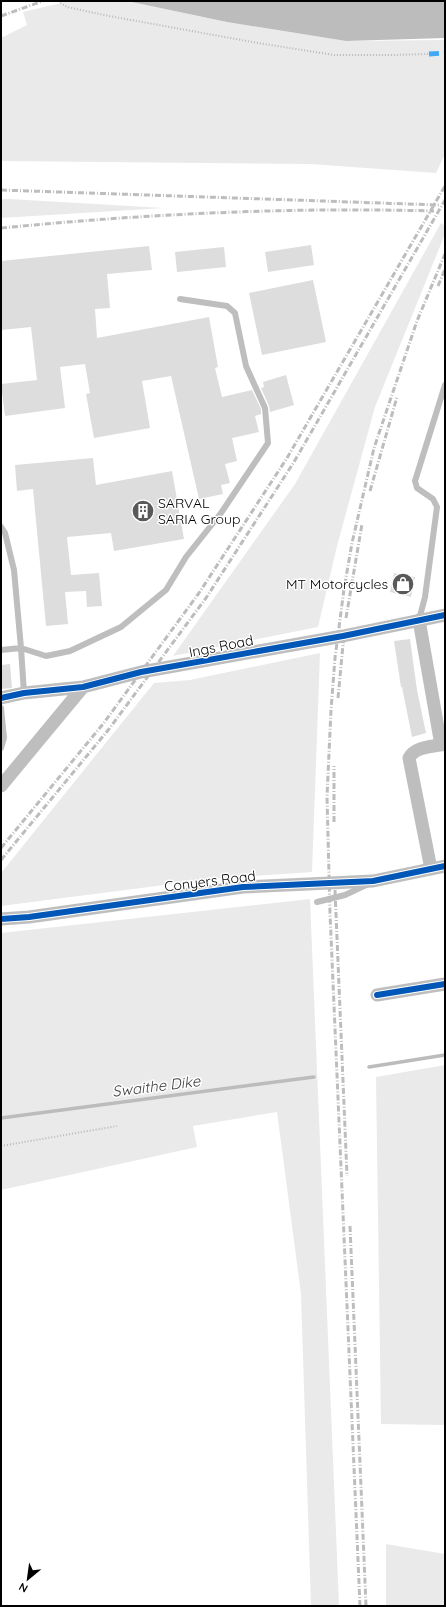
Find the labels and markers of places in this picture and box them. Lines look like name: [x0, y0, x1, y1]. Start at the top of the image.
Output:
place label: SARVAL SARIA Group: [158, 494, 240, 528]
building icon: SARVAL SARIA Group: [130, 498, 156, 524]
shop icon: MT Motorcycles: [390, 571, 416, 597]
place label: MT Motorcycles: [286, 575, 388, 593]

